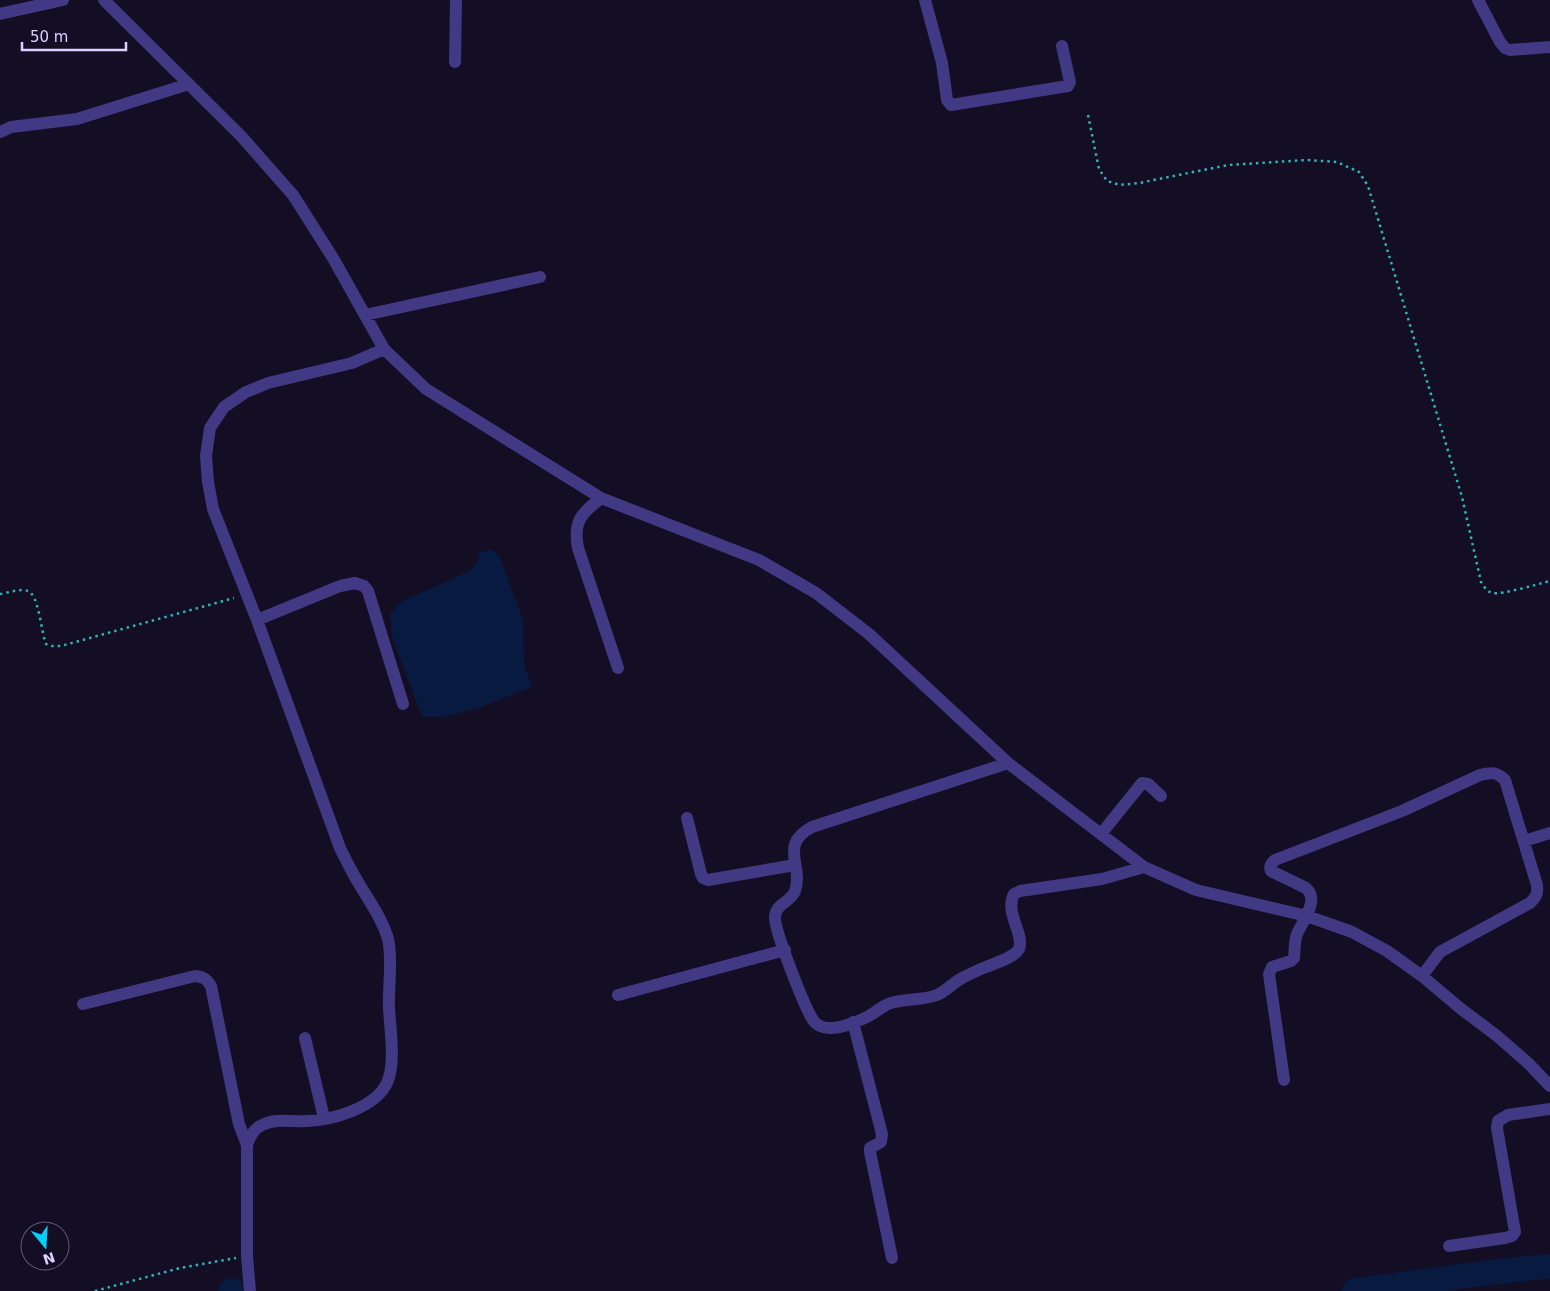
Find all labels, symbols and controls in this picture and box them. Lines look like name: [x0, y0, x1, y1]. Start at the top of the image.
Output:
scale bar: [22, 20, 126, 52]
text: 50 m: [30, 28, 68, 46]
north arrow: [20, 1221, 70, 1271]
text: N: [41, 1249, 57, 1268]

